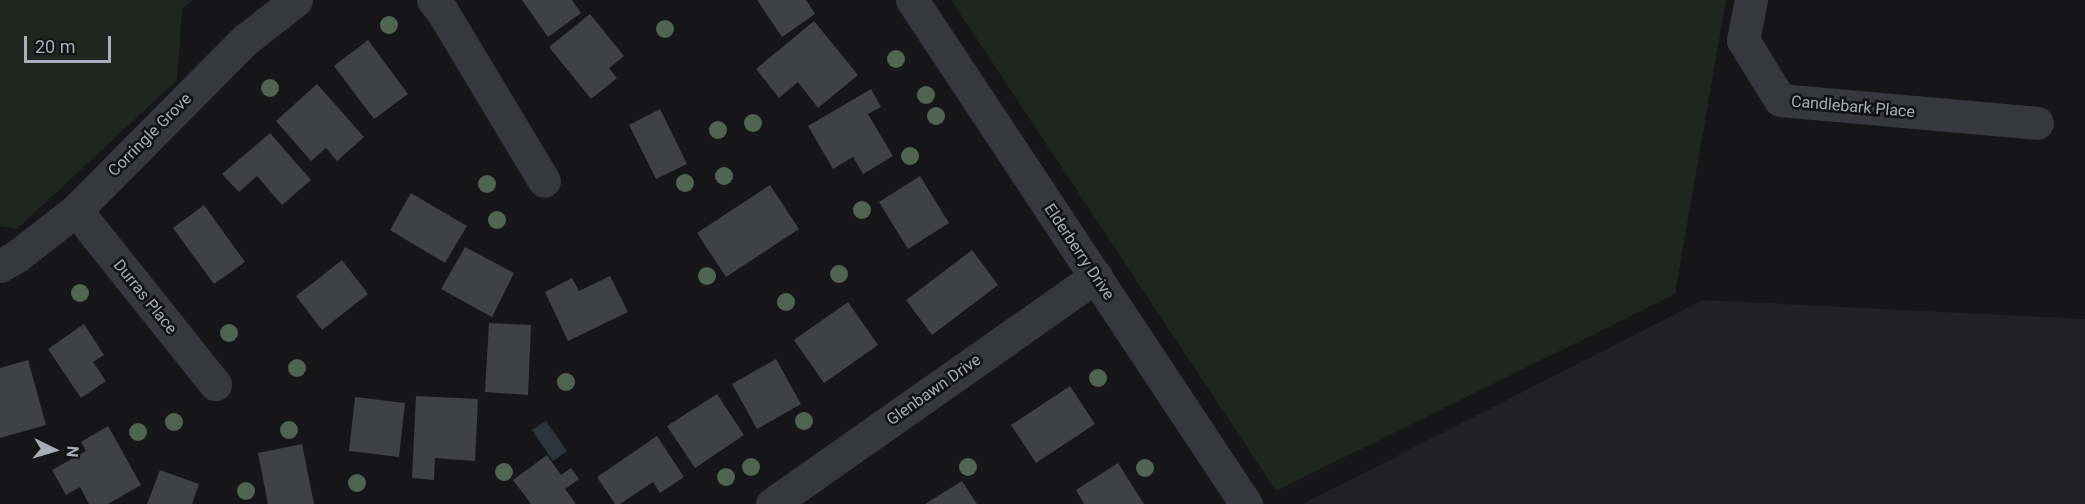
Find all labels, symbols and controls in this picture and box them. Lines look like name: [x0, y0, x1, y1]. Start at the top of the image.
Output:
scale bar: [27, 24, 114, 62]
text: 20 m: [35, 36, 75, 57]
street label: Corringle Grove: [104, 89, 196, 181]
street label: Candlebark Place: [1790, 92, 1916, 122]
street label: Elderberry Drive: [1040, 200, 1118, 304]
street label: Durras Place: [109, 256, 181, 338]
street label: Glenbawn Drive: [883, 350, 985, 430]
north arrow: [24, 420, 84, 480]
text: N: [62, 445, 82, 458]

